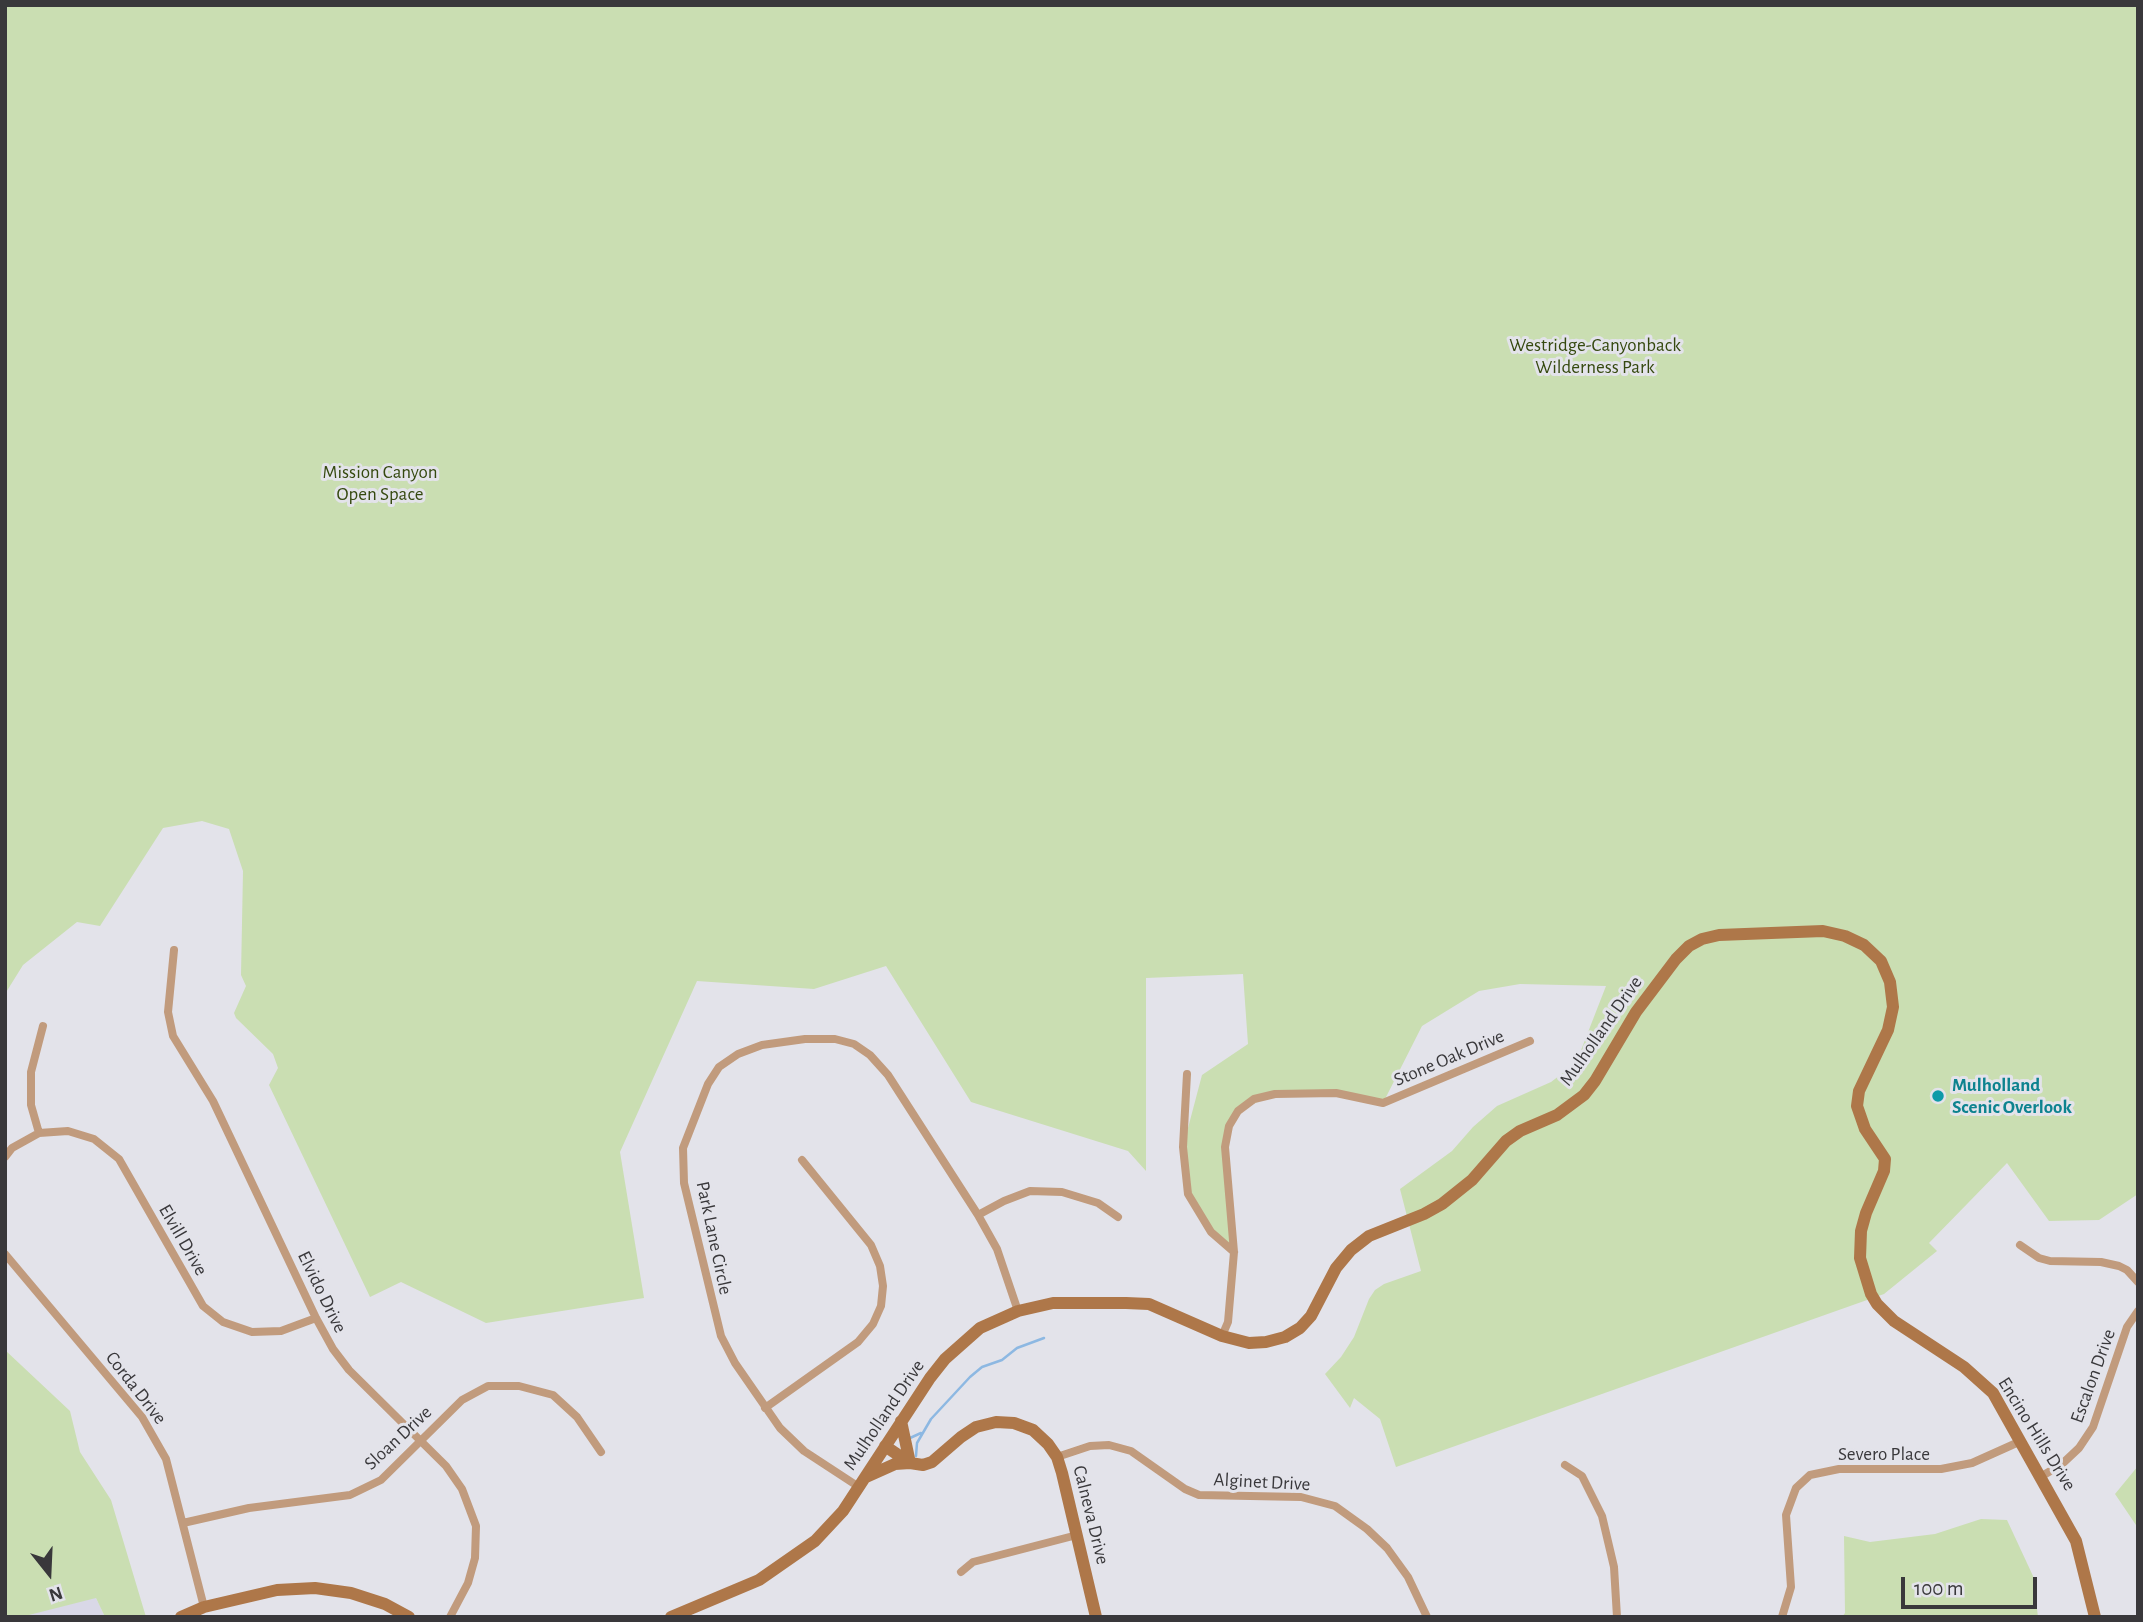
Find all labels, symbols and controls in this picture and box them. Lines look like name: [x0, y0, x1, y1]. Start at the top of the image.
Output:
park label: Westridge-Canyonback Wilderness Park: [1509, 334, 1681, 378]
park label: Mission Canyon Open Space: [322, 461, 438, 505]
street label: Mulholland Drive: [1555, 972, 1647, 1090]
street label: Stone Oak Drive: [1390, 1024, 1508, 1092]
place label: Mulholland Scenic Overlook: [1952, 1074, 2072, 1118]
marker: Mulholland Scenic Overlook: [1930, 1088, 1946, 1104]
street label: Park Lane Circle: [691, 1179, 737, 1297]
street label: Elvill Drive: [154, 1200, 212, 1280]
street label: Elvido Drive: [292, 1247, 352, 1337]
street label: Escalon Drive: [2065, 1326, 2121, 1426]
street label: Corda Drive: [101, 1347, 171, 1429]
street label: Mulholland Drive: [839, 1355, 929, 1475]
street label: Encino Hills Drive: [1993, 1373, 2081, 1495]
street label: Sloan Drive: [360, 1401, 436, 1475]
street label: Severo Place: [1838, 1443, 1930, 1465]
street label: Calneva Drive: [1068, 1463, 1114, 1567]
street label: Alginet Drive: [1213, 1468, 1311, 1496]
north arrow: [14, 1538, 84, 1608]
scale bar: [1905, 1562, 2042, 1606]
text: 100 m: [1914, 1578, 1964, 1599]
text: N: [46, 1582, 65, 1605]

